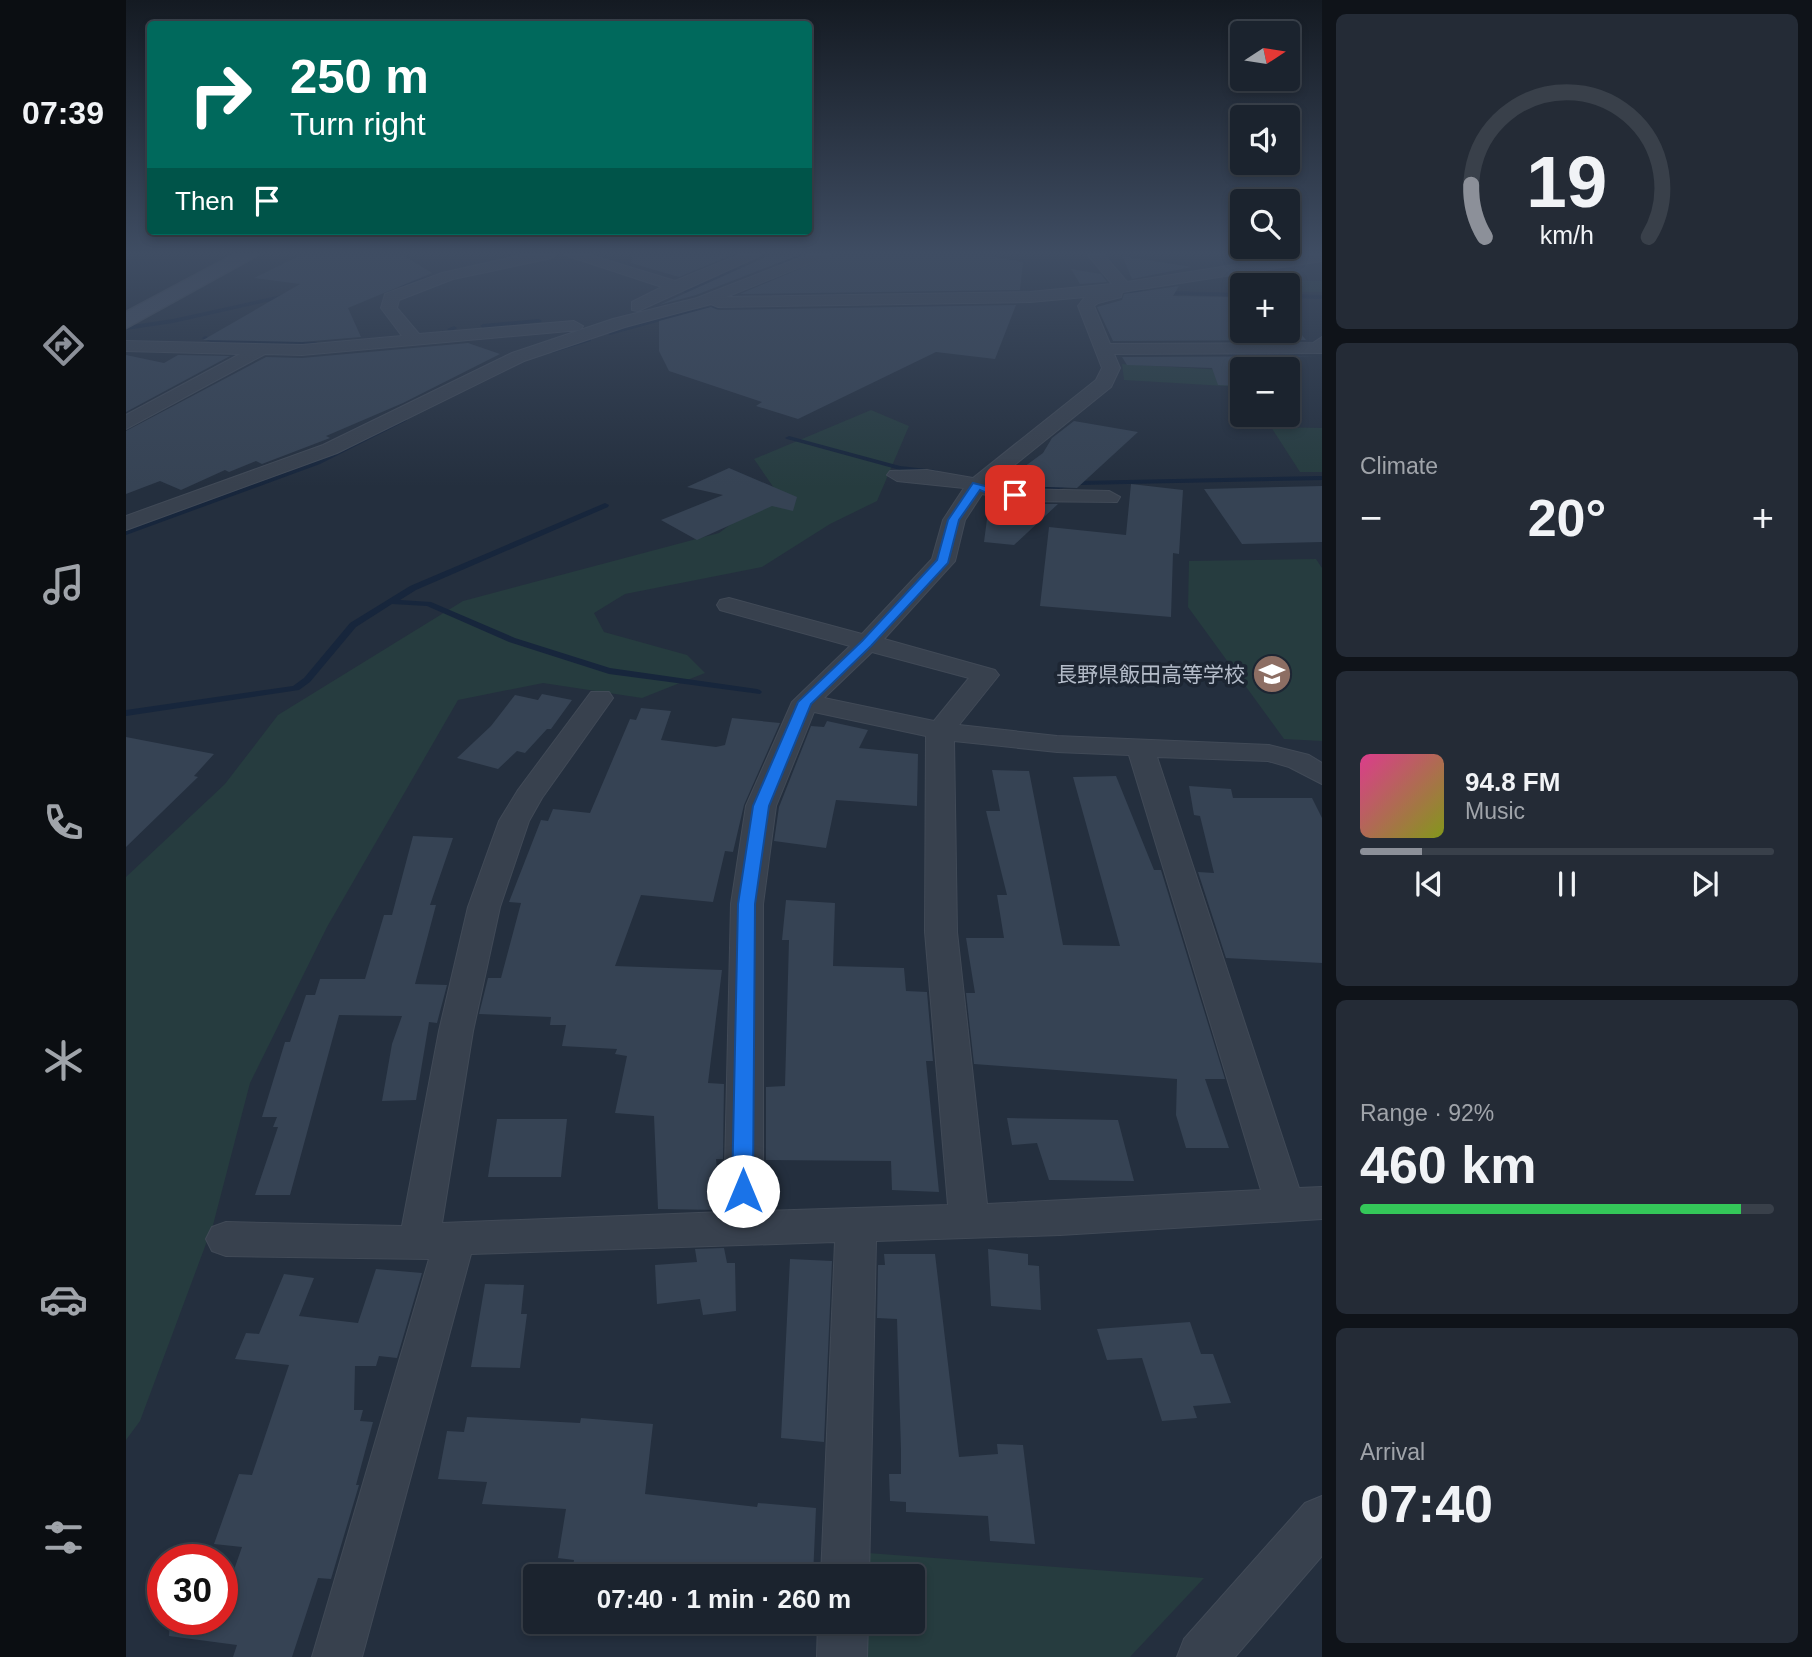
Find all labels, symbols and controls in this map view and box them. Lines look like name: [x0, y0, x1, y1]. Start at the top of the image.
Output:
north arrow: [1230, 21, 1300, 91]
map controls: [1230, 21, 1300, 427]
icon: right: [175, 49, 266, 140]
text: 250 m: [290, 49, 429, 103]
text: 07:39: [22, 95, 104, 131]
button: sound: [1230, 105, 1300, 175]
text: Turn right: [290, 106, 426, 142]
text: 19: [1527, 142, 1607, 223]
icon: arrive: [248, 182, 286, 220]
text: Then: [175, 186, 234, 216]
button: search: [1230, 189, 1300, 259]
text: km/h: [1540, 221, 1594, 249]
button: +: [1230, 273, 1300, 343]
icon: directions: [39, 321, 88, 370]
button: −: [1230, 357, 1300, 427]
text: Climate: [1360, 453, 1438, 479]
pin: [985, 465, 1045, 525]
icon: arrive: [996, 476, 1034, 514]
text: 20°: [1528, 489, 1606, 547]
text: −: [1360, 497, 1382, 539]
text: +: [1752, 497, 1774, 539]
icon: music: [39, 560, 88, 609]
school or university icon: 長野県飯田高等学校: [1251, 653, 1293, 695]
place label: 長野県飯田高等学校: [1056, 663, 1245, 686]
text: 94.8 FM: [1465, 767, 1560, 797]
icon: phone: [39, 798, 88, 847]
text: Music: [1465, 798, 1525, 824]
icon: previous: [1410, 865, 1448, 903]
icon: pause: [1548, 865, 1586, 903]
icon: next: [1686, 865, 1724, 903]
icon: climate: [39, 1036, 88, 1085]
text: Range · 92%: [1360, 1100, 1494, 1126]
text: 460 km: [1360, 1136, 1536, 1194]
position arrow: [706, 1154, 780, 1228]
icon: car: [39, 1275, 88, 1324]
text: Arrival: [1360, 1439, 1425, 1465]
text: 07:40: [1360, 1475, 1493, 1533]
icon: filters: [39, 1513, 88, 1562]
speed limit sign: 30: [147, 1544, 238, 1635]
text: 07:40 · 1 min · 260 m: [597, 1584, 851, 1614]

